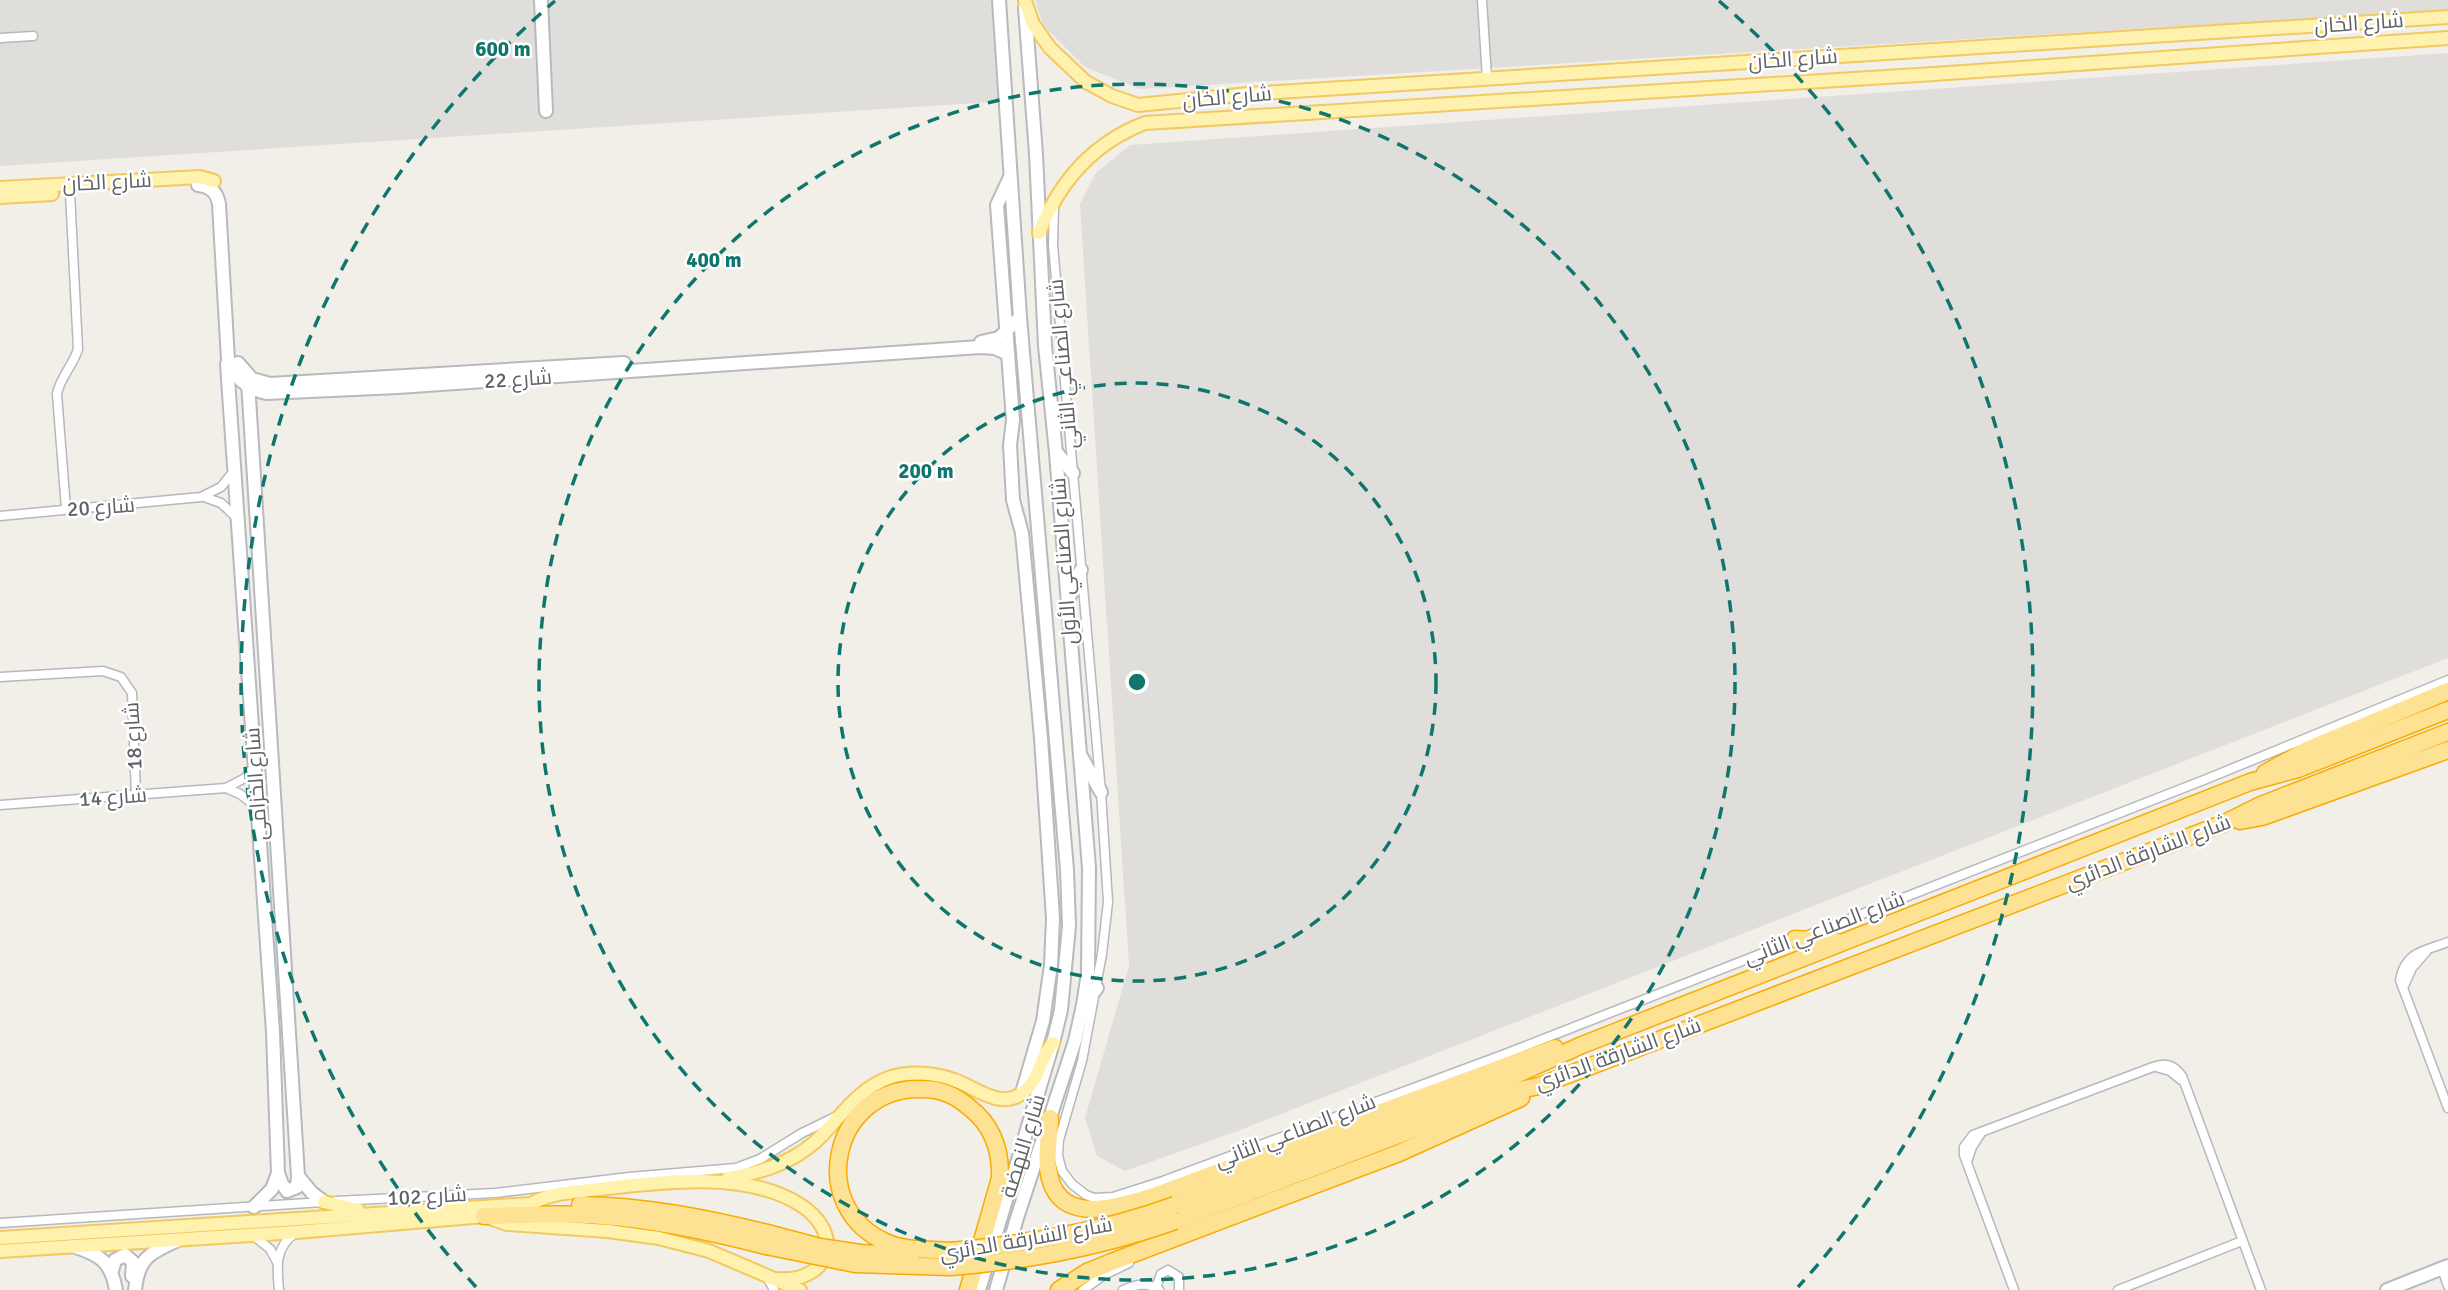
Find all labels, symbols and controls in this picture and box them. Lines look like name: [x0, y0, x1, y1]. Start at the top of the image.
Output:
street label: شارع الخان: [2313, 7, 2405, 40]
text: 600 m: [475, 36, 531, 62]
street label: شارع الخان: [1747, 43, 1839, 76]
street label: شارع الخان: [1181, 80, 1273, 115]
street label: شارع الخان: [62, 167, 152, 198]
text: 400 m: [686, 247, 742, 273]
street label: شارع الصناعي الثاني: [1043, 278, 1086, 450]
street label: شارع 22: [483, 364, 553, 395]
text: 200 m: [898, 458, 954, 484]
street label: شارع الصناعي الأول: [1045, 476, 1086, 645]
street label: شارع 20: [66, 492, 136, 523]
centre of rings: [1125, 670, 1149, 694]
street label: شارع 18: [118, 701, 149, 771]
street label: شارع الخزامى: [239, 726, 274, 841]
street label: شارع 14: [78, 782, 148, 813]
street label: شارع الشارقة الدائري: [2062, 808, 2235, 898]
street label: شارع الصناعي الثاني: [1740, 885, 1909, 974]
street label: شارع الشارقة الدائري: [1531, 1012, 1706, 1099]
street label: شارع الصناعي الثاني: [1211, 1088, 1380, 1177]
street label: شارع النهضة: [995, 1091, 1052, 1201]
street label: شارع 102: [387, 1181, 467, 1212]
street label: شارع الشارقة الدائري: [938, 1211, 1115, 1270]

